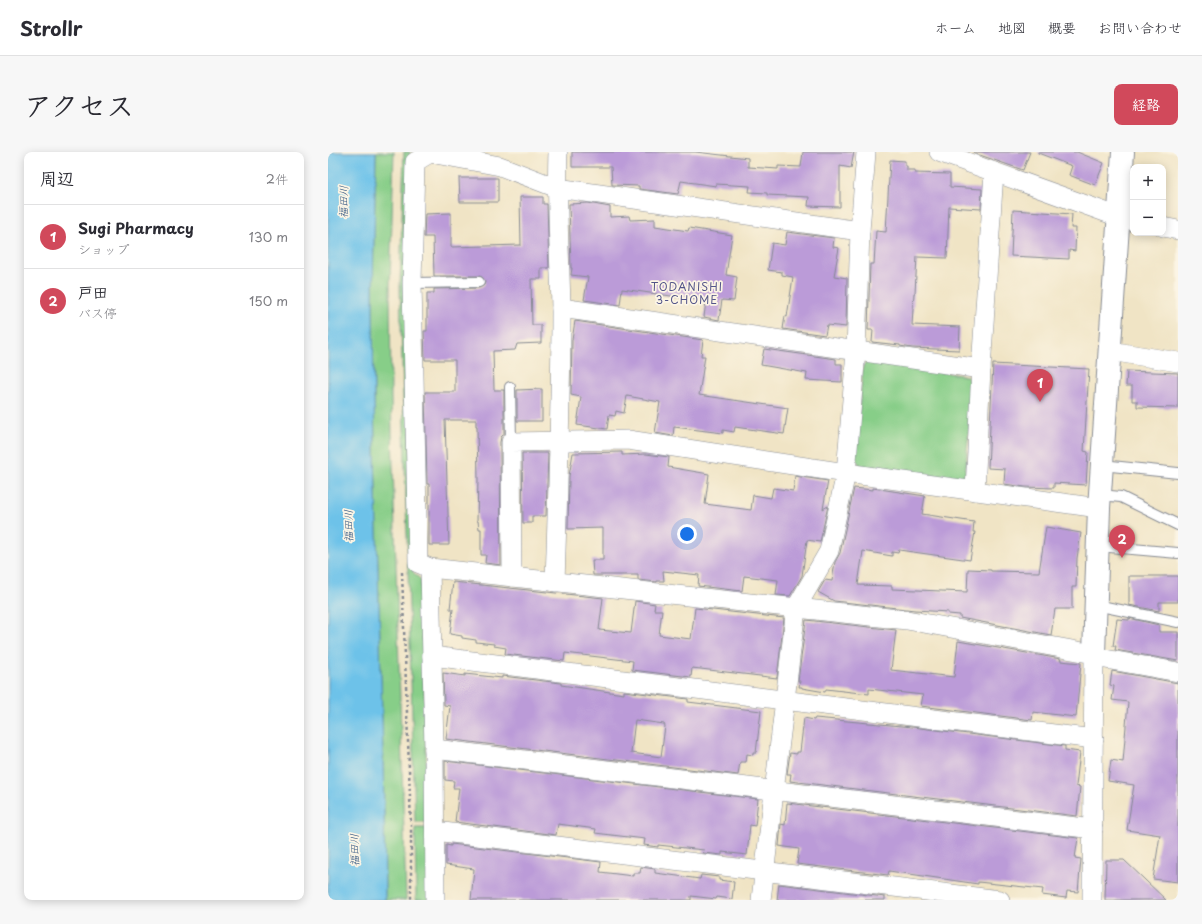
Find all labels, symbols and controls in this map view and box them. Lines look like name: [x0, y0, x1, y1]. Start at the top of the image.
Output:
text: Strollr: [20, 14, 83, 42]
text: ホーム: [935, 17, 976, 38]
text: 地図: [998, 17, 1026, 38]
text: 概要: [1048, 17, 1076, 38]
text: お問い合わせ: [1098, 17, 1182, 38]
text: アクセス: [24, 83, 134, 126]
button: 経路: [1114, 84, 1178, 125]
map controls: [1130, 164, 1166, 236]
button: +: [1130, 164, 1166, 200]
text: 周辺: [40, 165, 74, 191]
text: 2件: [266, 169, 288, 188]
water label: 福田川: [334, 185, 352, 219]
button: −: [1130, 200, 1166, 236]
text: Sugi Pharmacy: [78, 216, 194, 239]
text: 1: [50, 227, 56, 246]
text: 130 m: [249, 227, 288, 246]
text: ショップ: [78, 239, 129, 258]
district label: TODANISHI 3-CHOME: [651, 278, 723, 308]
text: 戸田: [78, 280, 108, 303]
text: 2: [48, 291, 58, 310]
text: 150 m: [249, 291, 288, 310]
text: バス停: [78, 303, 117, 322]
pin: 1: [1027, 369, 1053, 402]
water label: 福田川: [339, 509, 357, 543]
your location: [677, 524, 697, 544]
pin: 2: [1109, 525, 1135, 558]
water label: 福田川: [345, 833, 363, 867]

